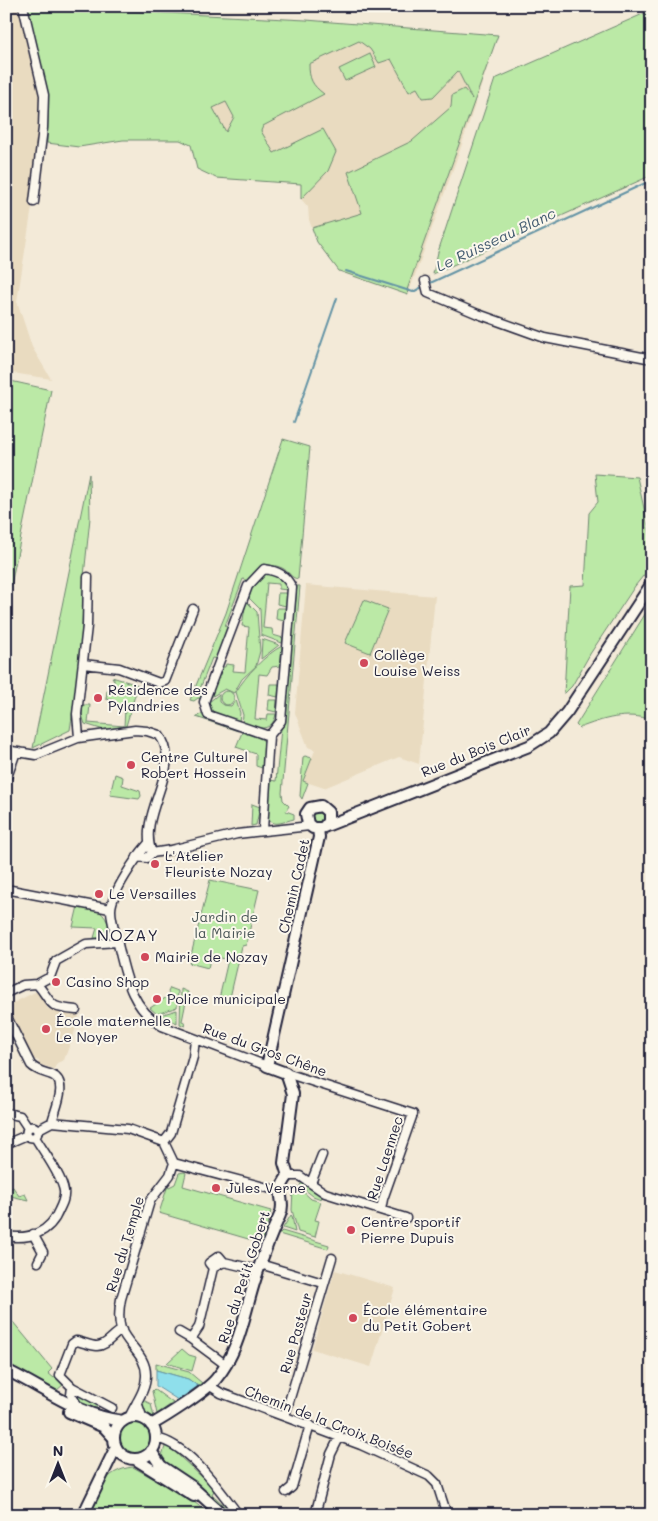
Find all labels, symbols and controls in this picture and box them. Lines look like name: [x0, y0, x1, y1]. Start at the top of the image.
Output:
water label: Le Ruisseau Blanc: [432, 202, 559, 276]
place label: Collège Louise Weiss: [374, 645, 460, 680]
marker: Collège Louise Weiss: [358, 657, 370, 669]
place label: Résidence des Pylandries: [108, 680, 208, 715]
marker: Résidence des Pylandries: [92, 692, 104, 704]
street label: Rue du Bois Clair: [418, 720, 534, 781]
place label: Centre Culturel Robert Hossein: [141, 747, 248, 782]
marker: Centre Culturel Robert Hossein: [125, 759, 137, 771]
street label: Chemin Cadet: [273, 837, 314, 935]
place label: L'Atelier Fleuriste Nozay: [165, 846, 273, 881]
marker: L'Atelier Fleuriste Nozay: [149, 858, 161, 870]
place label: Le Versailles: [109, 884, 197, 903]
marker: Le Versailles: [93, 888, 105, 900]
park label: Jardin de la Mairie: [192, 907, 258, 942]
district label: NOZAY: [97, 924, 159, 945]
place label: Mairie de Nozay: [155, 947, 268, 966]
marker: Mairie de Nozay: [139, 951, 151, 963]
place label: Casino Shop: [66, 972, 149, 991]
marker: Casino Shop: [50, 976, 62, 988]
place label: Police municipale: [167, 989, 286, 1008]
marker: Police municipale: [151, 993, 163, 1005]
place label: École maternelle Le Noyer: [56, 1011, 171, 1046]
street label: Rue du Gros Chêne: [200, 1018, 330, 1081]
marker: École maternelle Le Noyer: [40, 1023, 52, 1035]
street label: Rue Laennec: [362, 1114, 407, 1202]
place label: Jules Verne: [226, 1178, 306, 1197]
marker: Jules Verne: [210, 1182, 222, 1194]
street label: Rue du Temple: [101, 1194, 148, 1294]
street label: Rue du Petit Gobert: [213, 1208, 274, 1346]
place label: Centre sportif Pierre Dupuis: [361, 1212, 461, 1247]
marker: Centre sportif Pierre Dupuis: [345, 1224, 357, 1236]
street label: Rue Pasteur: [275, 1290, 316, 1376]
place label: École élémentaire du Petit Gobert: [363, 1300, 488, 1335]
marker: École élémentaire du Petit Gobert: [347, 1312, 359, 1324]
street label: Chemin de la Croix Boisée: [242, 1380, 416, 1463]
north arrow: [32, 1438, 82, 1488]
text: N: [53, 1441, 63, 1460]

